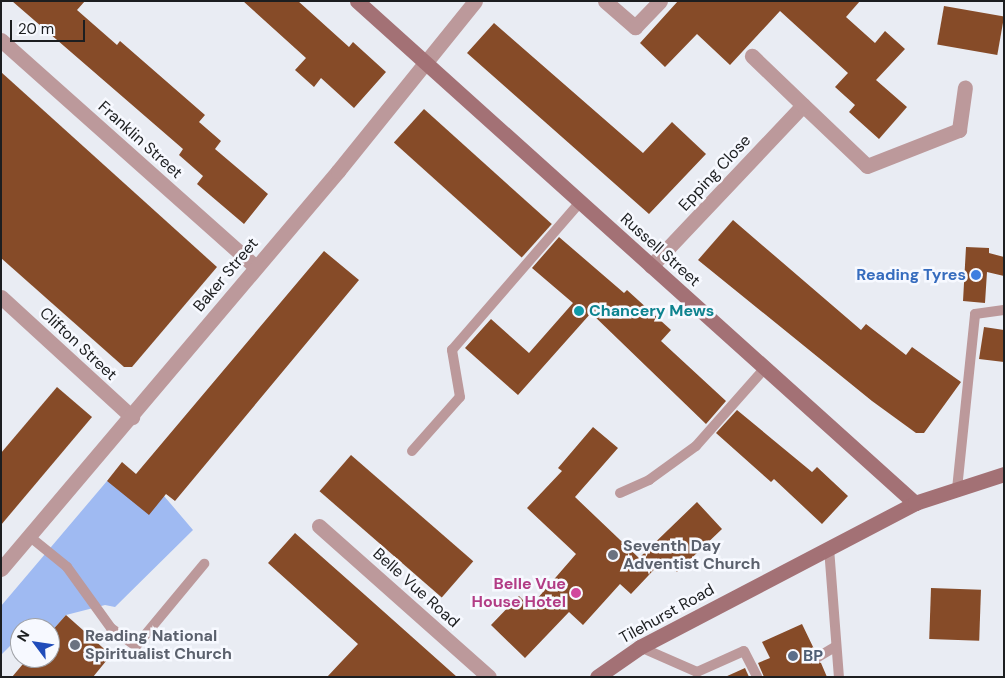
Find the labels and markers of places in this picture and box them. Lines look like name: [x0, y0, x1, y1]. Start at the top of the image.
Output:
place label: Reading Tyres: [856, 265, 966, 285]
marker: Reading Tyres: [970, 269, 982, 281]
place label: Chancery Mews: [589, 301, 714, 321]
marker: Chancery Mews: [573, 305, 585, 317]
place label: Seventh Day Adventist Church: [623, 536, 760, 574]
marker: Seventh Day Adventist Church: [607, 549, 619, 561]
place label: Belle Vue House Hotel: [472, 574, 566, 612]
marker: Belle Vue House Hotel: [570, 587, 582, 599]
place label: Reading National Spiritualist Church: [85, 626, 232, 664]
marker: Reading National Spiritualist Church: [69, 639, 81, 651]
place label: BP: [803, 646, 823, 666]
marker: BP: [787, 650, 799, 662]

